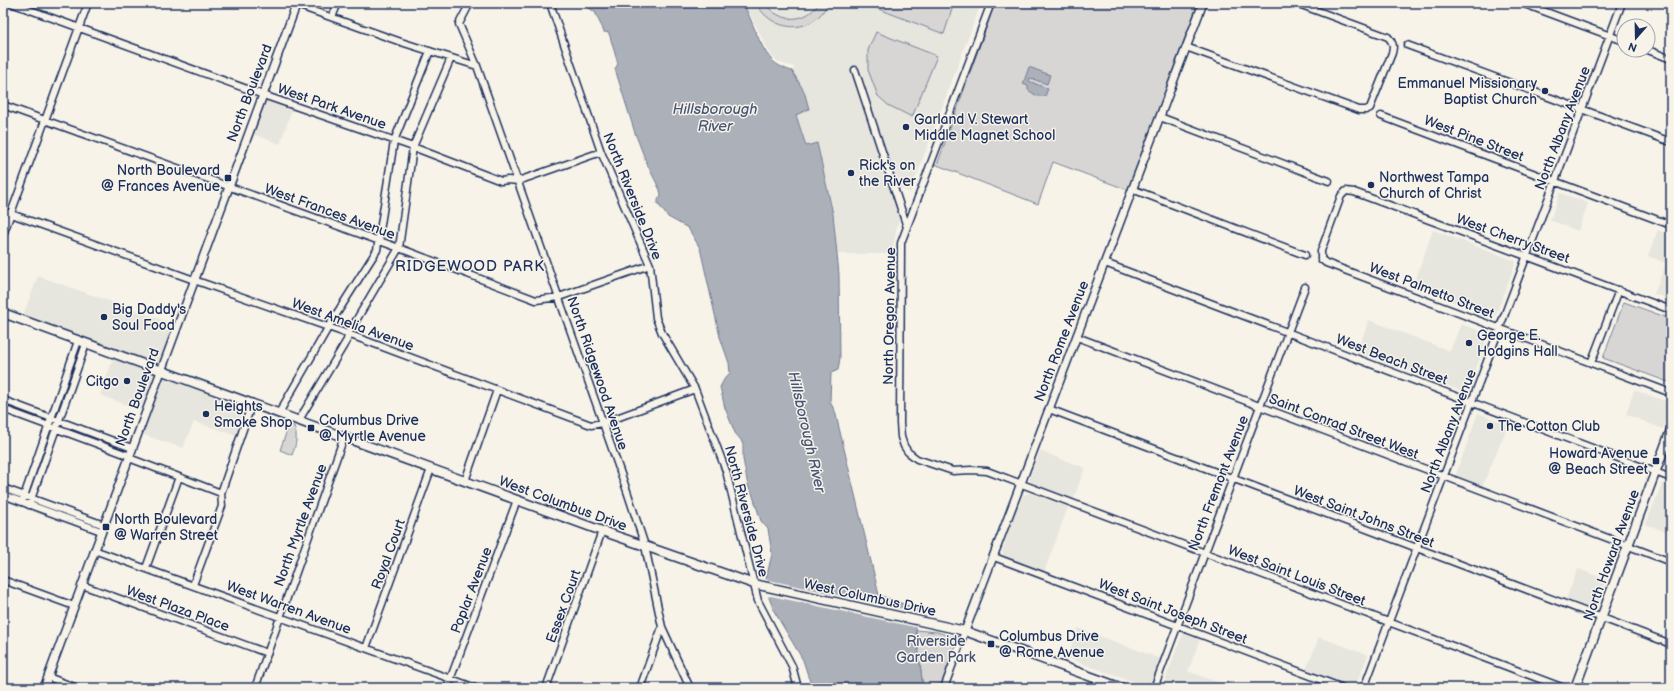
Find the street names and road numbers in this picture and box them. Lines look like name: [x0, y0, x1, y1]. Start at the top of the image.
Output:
street label: North Boulevard: [223, 42, 276, 144]
street label: North Albany Avenue: [1531, 64, 1594, 192]
street label: West Park Avenue: [275, 80, 389, 133]
street label: West Pine Street: [1422, 112, 1527, 166]
street label: North Riverside Drive: [599, 130, 666, 262]
street label: West Frances Avenue: [262, 180, 397, 243]
street label: West Cherry Street: [1454, 210, 1573, 267]
street label: North Oregon Avenue: [880, 247, 899, 385]
street label: West Palmetto Street: [1367, 259, 1497, 322]
street label: North Rome Avenue: [1031, 278, 1092, 404]
street label: West Amelia Avenue: [289, 294, 416, 354]
street label: North Ridgewood Avenue: [563, 294, 632, 452]
street label: West Beach Street: [1334, 330, 1451, 389]
street label: North Boulevard: [112, 346, 163, 449]
street label: North Albany Avenue: [1417, 367, 1480, 495]
street label: Saint Conrad Street West: [1267, 390, 1422, 463]
street label: North Fremont Avenue: [1185, 413, 1252, 553]
street label: North Riverside Drive: [721, 444, 772, 579]
street label: North Myrtle Avenue: [270, 461, 331, 589]
street label: West Columbus Drive: [496, 472, 629, 535]
street label: West Saint Johns Street: [1291, 482, 1437, 551]
street label: North Howard Avenue: [1580, 487, 1643, 623]
street label: Royal Court: [368, 516, 409, 592]
street label: West Saint Louis Street: [1226, 541, 1369, 610]
street label: Poplar Avenue: [447, 545, 496, 636]
street label: Essex Court: [542, 567, 585, 645]
street label: West Columbus Drive: [802, 575, 938, 620]
street label: West Saint Joseph Street: [1096, 575, 1250, 648]
street label: West Warren Avenue: [224, 577, 353, 638]
street label: West Plaza Place: [124, 582, 232, 635]

